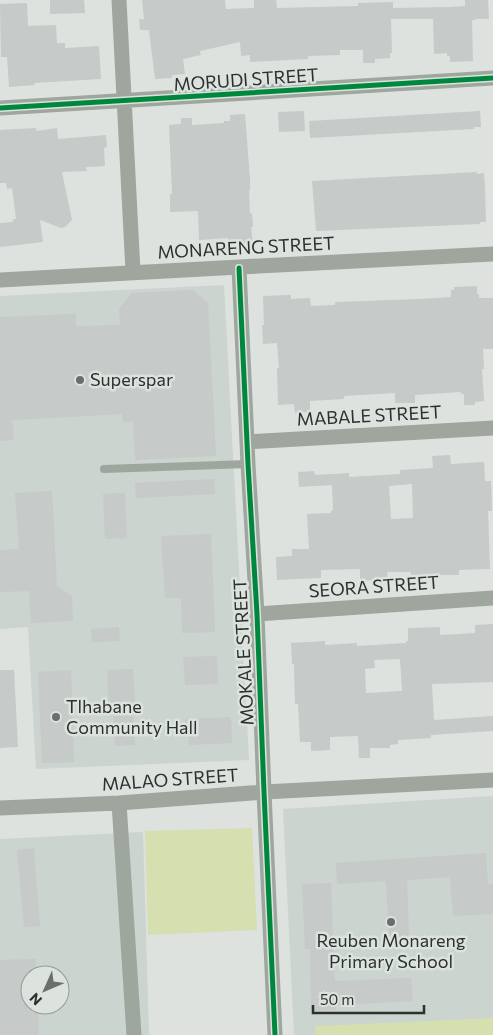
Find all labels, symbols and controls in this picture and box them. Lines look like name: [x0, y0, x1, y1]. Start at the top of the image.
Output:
street label: MORUDI STREET: [173, 63, 319, 95]
street label: MONARENG STREET: [157, 231, 335, 263]
place label: Superspar: [90, 368, 173, 390]
marker: Superspar: [74, 374, 86, 386]
street label: MABALE STREET: [296, 400, 442, 430]
street label: SEORA STREET: [308, 570, 440, 602]
street label: MOKALE STREET: [228, 578, 258, 726]
place label: Tlhabane Community Hall: [66, 695, 198, 738]
marker: Tlhabane Community Hall: [50, 711, 62, 723]
street label: MALAO STREET: [101, 763, 239, 795]
marker: Reuben Monareng Primary School: [385, 916, 397, 928]
place label: Reuben Monareng Primary School: [316, 929, 466, 972]
north arrow: [20, 965, 70, 1015]
scale bar: [313, 982, 424, 1014]
text: N: [26, 990, 45, 1009]
text: 50 m: [320, 990, 354, 1008]

